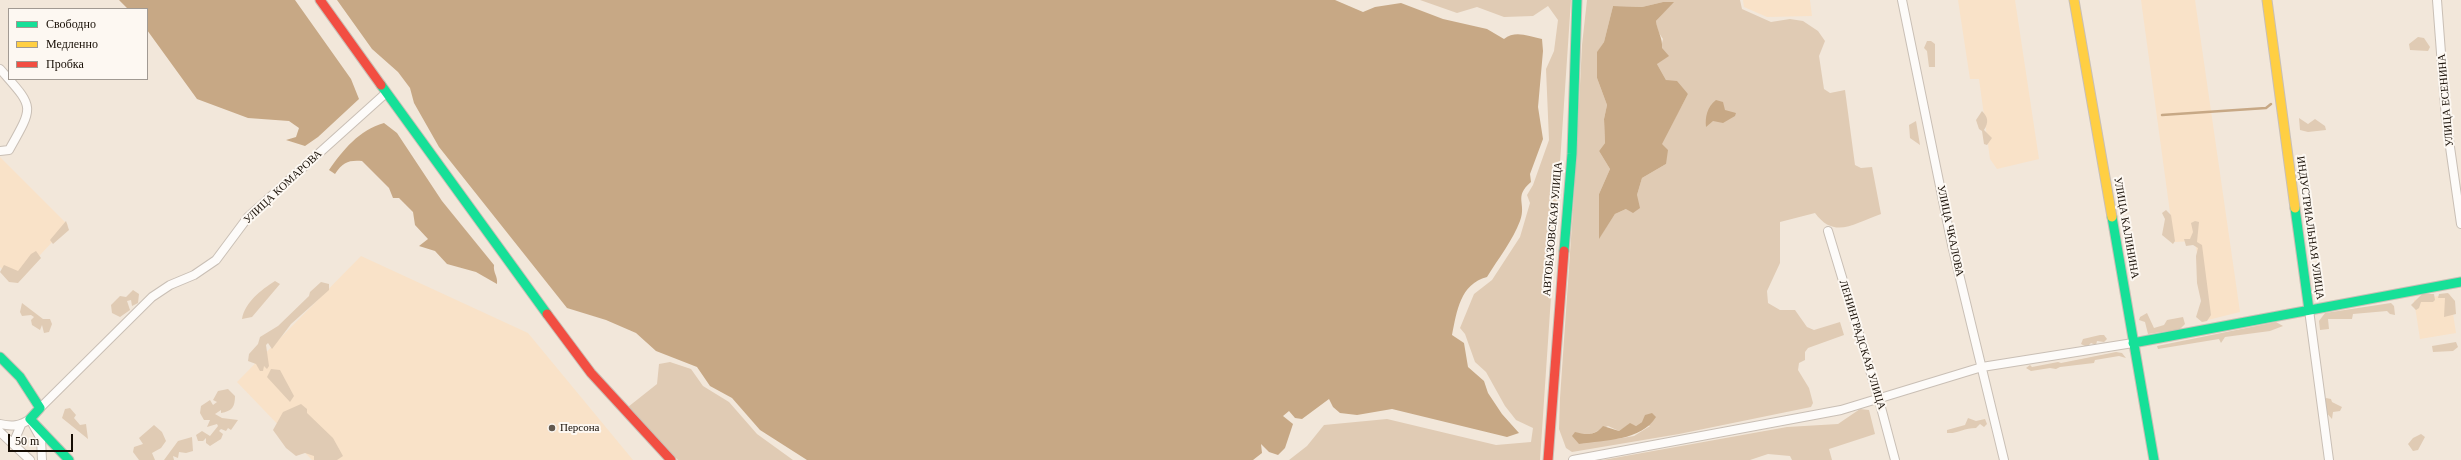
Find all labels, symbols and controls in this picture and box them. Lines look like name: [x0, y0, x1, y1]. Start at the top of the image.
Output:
legend: [8, 8, 148, 80]
text: Свободно: [46, 17, 96, 31]
text: Медленно: [46, 37, 98, 51]
street label: УЛИЦА ЕСЕНИНА: [2435, 53, 2457, 147]
text: Пробка: [46, 57, 84, 71]
street label: УЛИЦА КОМАРОВА: [241, 147, 325, 227]
street label: ИНДУСТРИАЛЬНАЯ УЛИЦА: [2293, 155, 2327, 301]
street label: АВТОБАЗОВСКАЯ УЛИЦА: [1541, 161, 1565, 297]
street label: УЛИЦА КАЛИНИНА: [2111, 176, 2141, 280]
street label: УЛИЦА ЧКАЛОВА: [1934, 184, 1966, 278]
street label: ЛЕНИНГРАДСКАЯ УЛИЦА: [1836, 278, 1888, 412]
place label: Персона: [560, 421, 599, 435]
marker: Персона: [547, 423, 557, 433]
scale bar: [10, 426, 75, 452]
text: 50 m: [15, 434, 39, 448]

